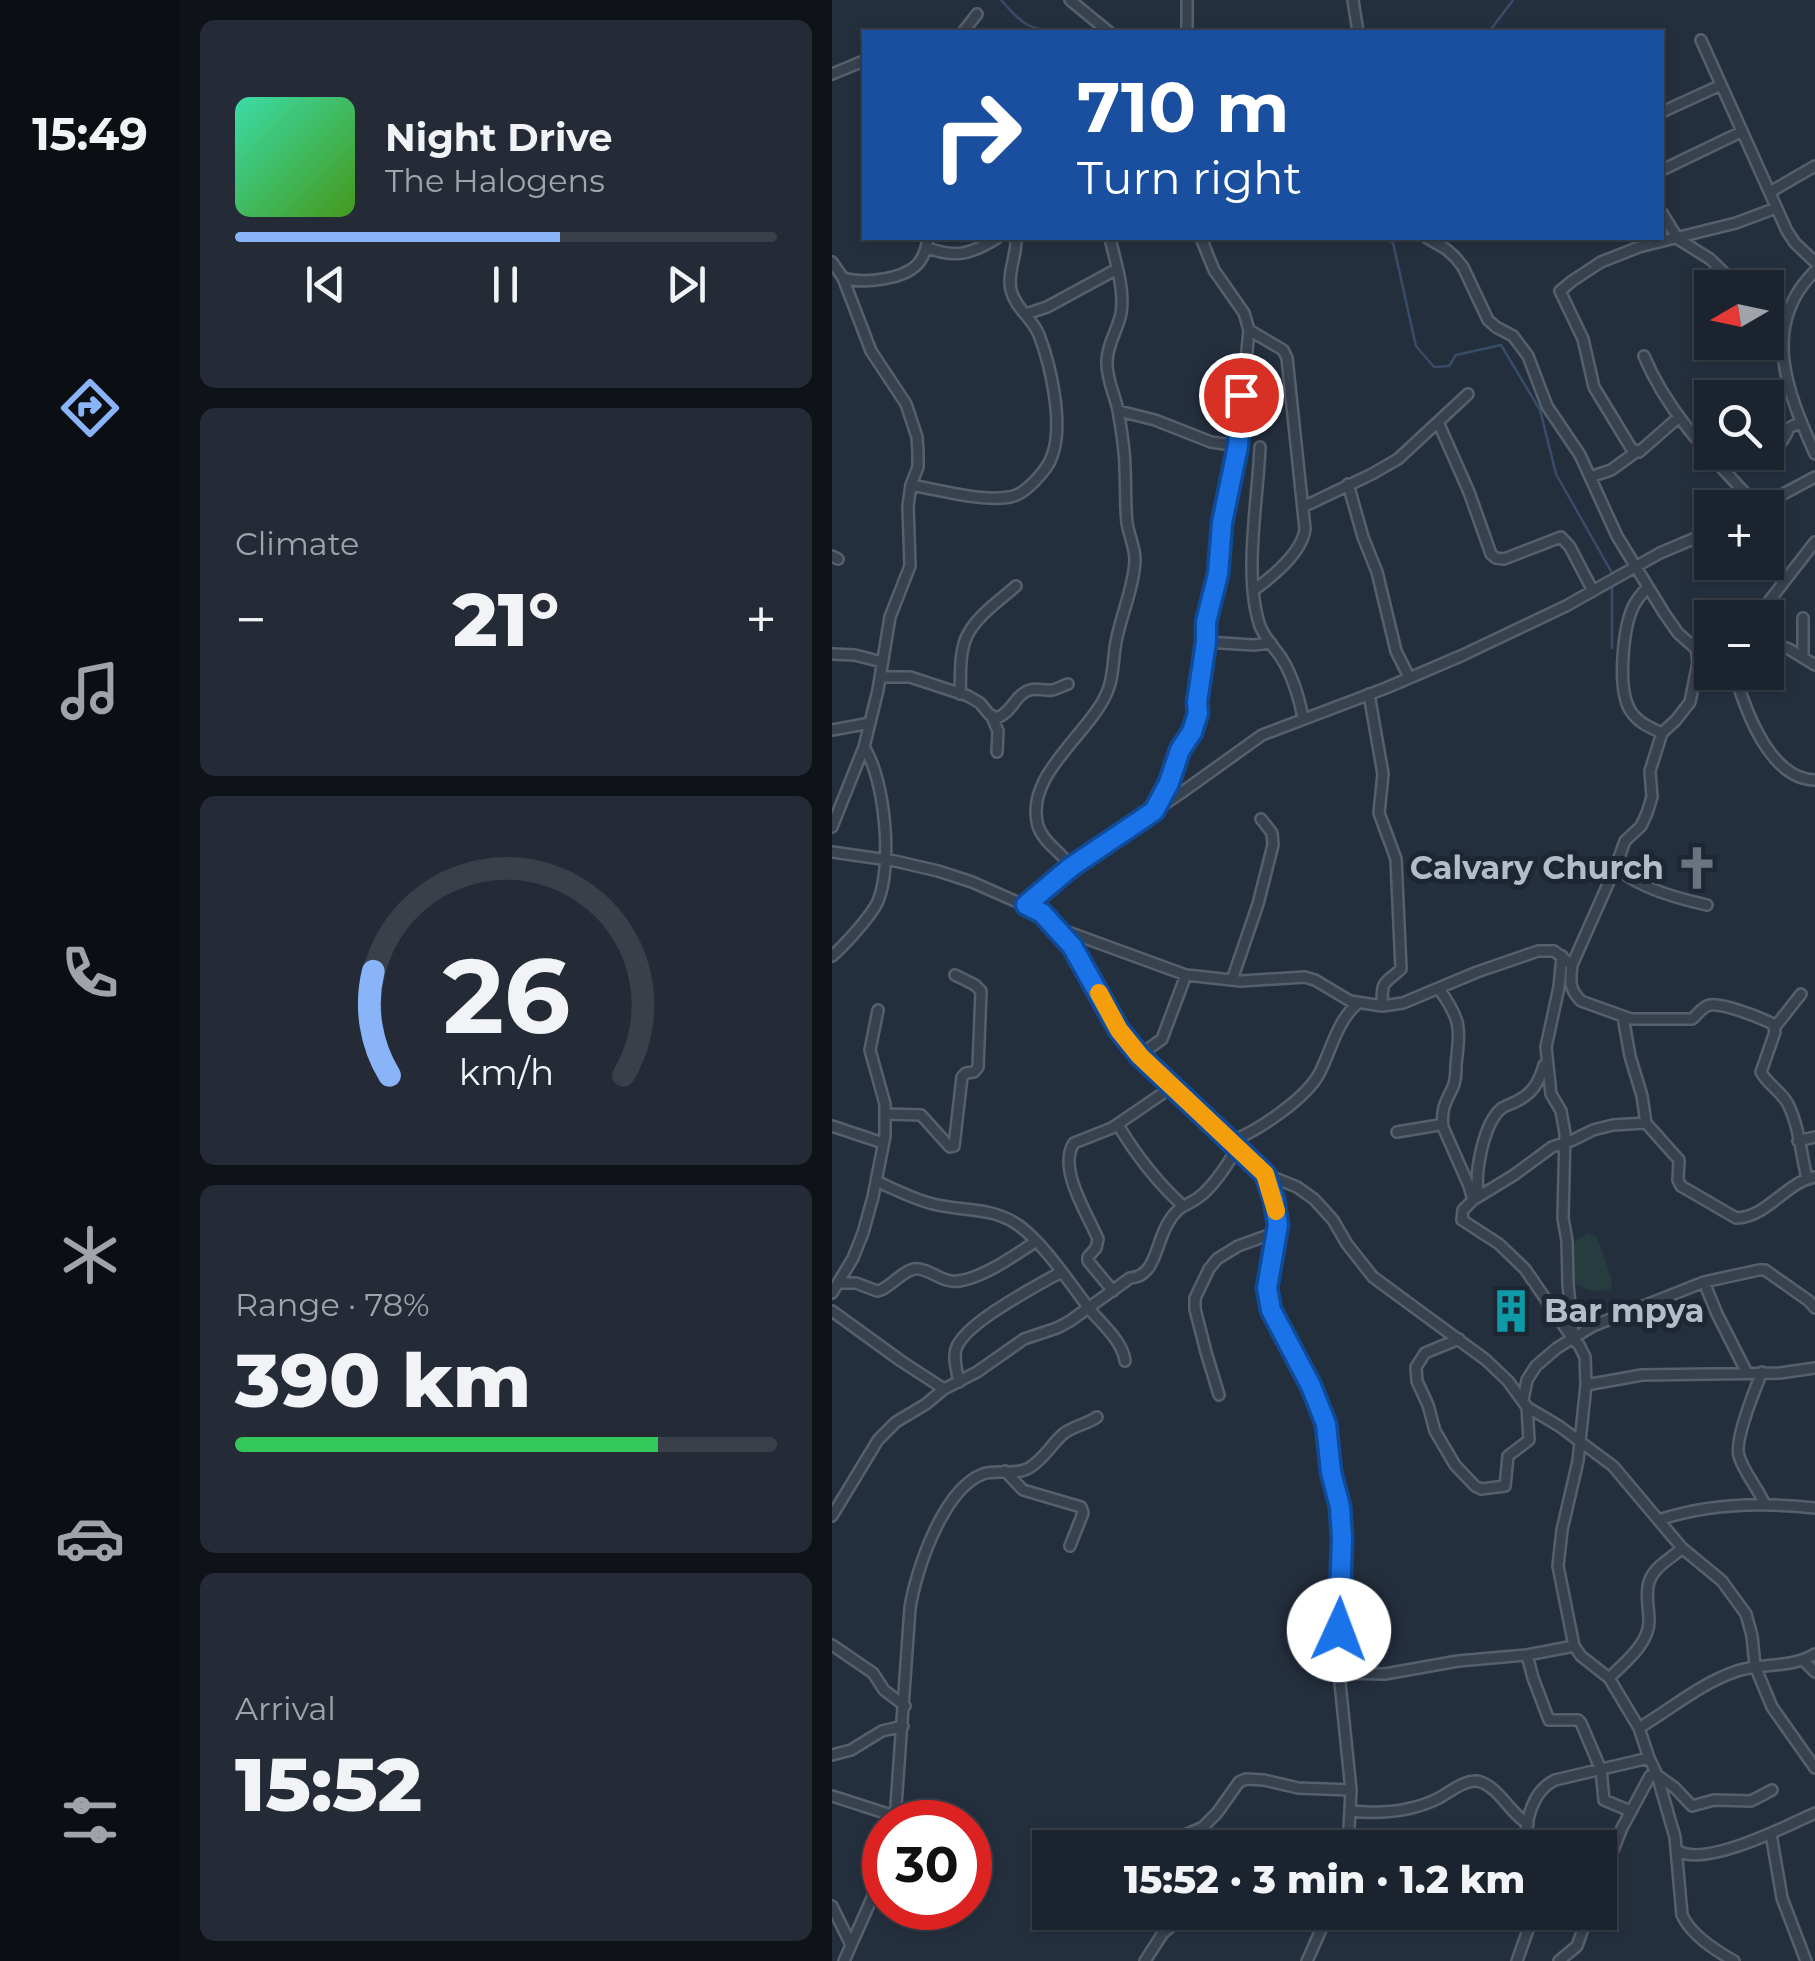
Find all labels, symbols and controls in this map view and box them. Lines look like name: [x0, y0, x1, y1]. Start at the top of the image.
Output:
text: 710 m: [1077, 64, 1289, 150]
icon: right: [912, 70, 1042, 200]
text: 15:49: [32, 106, 148, 161]
text: Night Drive: [385, 114, 612, 161]
text: Turn right: [1077, 150, 1302, 205]
text: The Halogens: [385, 161, 605, 200]
icon: previous: [298, 257, 353, 312]
icon: pause: [478, 257, 533, 312]
icon: next: [659, 257, 714, 312]
north arrow: [1694, 270, 1784, 360]
map controls: [1694, 270, 1784, 690]
pin: [1199, 353, 1284, 438]
icon: arrive: [1214, 368, 1269, 423]
icon: directions: [55, 373, 125, 443]
button: search: [1694, 380, 1784, 470]
button: +: [1694, 490, 1784, 580]
text: Climate: [235, 524, 359, 563]
text: 21°: [453, 573, 559, 665]
text: −: [235, 586, 267, 653]
text: +: [745, 586, 777, 653]
button: −: [1694, 600, 1784, 690]
icon: music: [55, 656, 125, 726]
church icon: Calvary Church: [1673, 844, 1721, 892]
place label: Calvary Church: [1410, 848, 1664, 887]
text: 26: [442, 932, 570, 1059]
icon: phone: [55, 938, 125, 1008]
text: km/h: [458, 1050, 554, 1094]
icon: climate: [55, 1220, 125, 1290]
text: Range · 78%: [235, 1285, 429, 1324]
building icon: Bar mpya: [1487, 1287, 1535, 1335]
place label: Bar mpya: [1544, 1291, 1704, 1330]
text: 390 km: [235, 1334, 531, 1426]
icon: car: [55, 1503, 125, 1573]
position arrow: [1287, 1578, 1391, 1682]
text: Arrival: [235, 1689, 336, 1728]
text: 15:52: [235, 1738, 422, 1830]
icon: filters: [55, 1785, 125, 1855]
speed limit sign: 30: [862, 1800, 992, 1930]
text: 15:52 · 3 min · 1.2 km: [1124, 1856, 1525, 1903]

